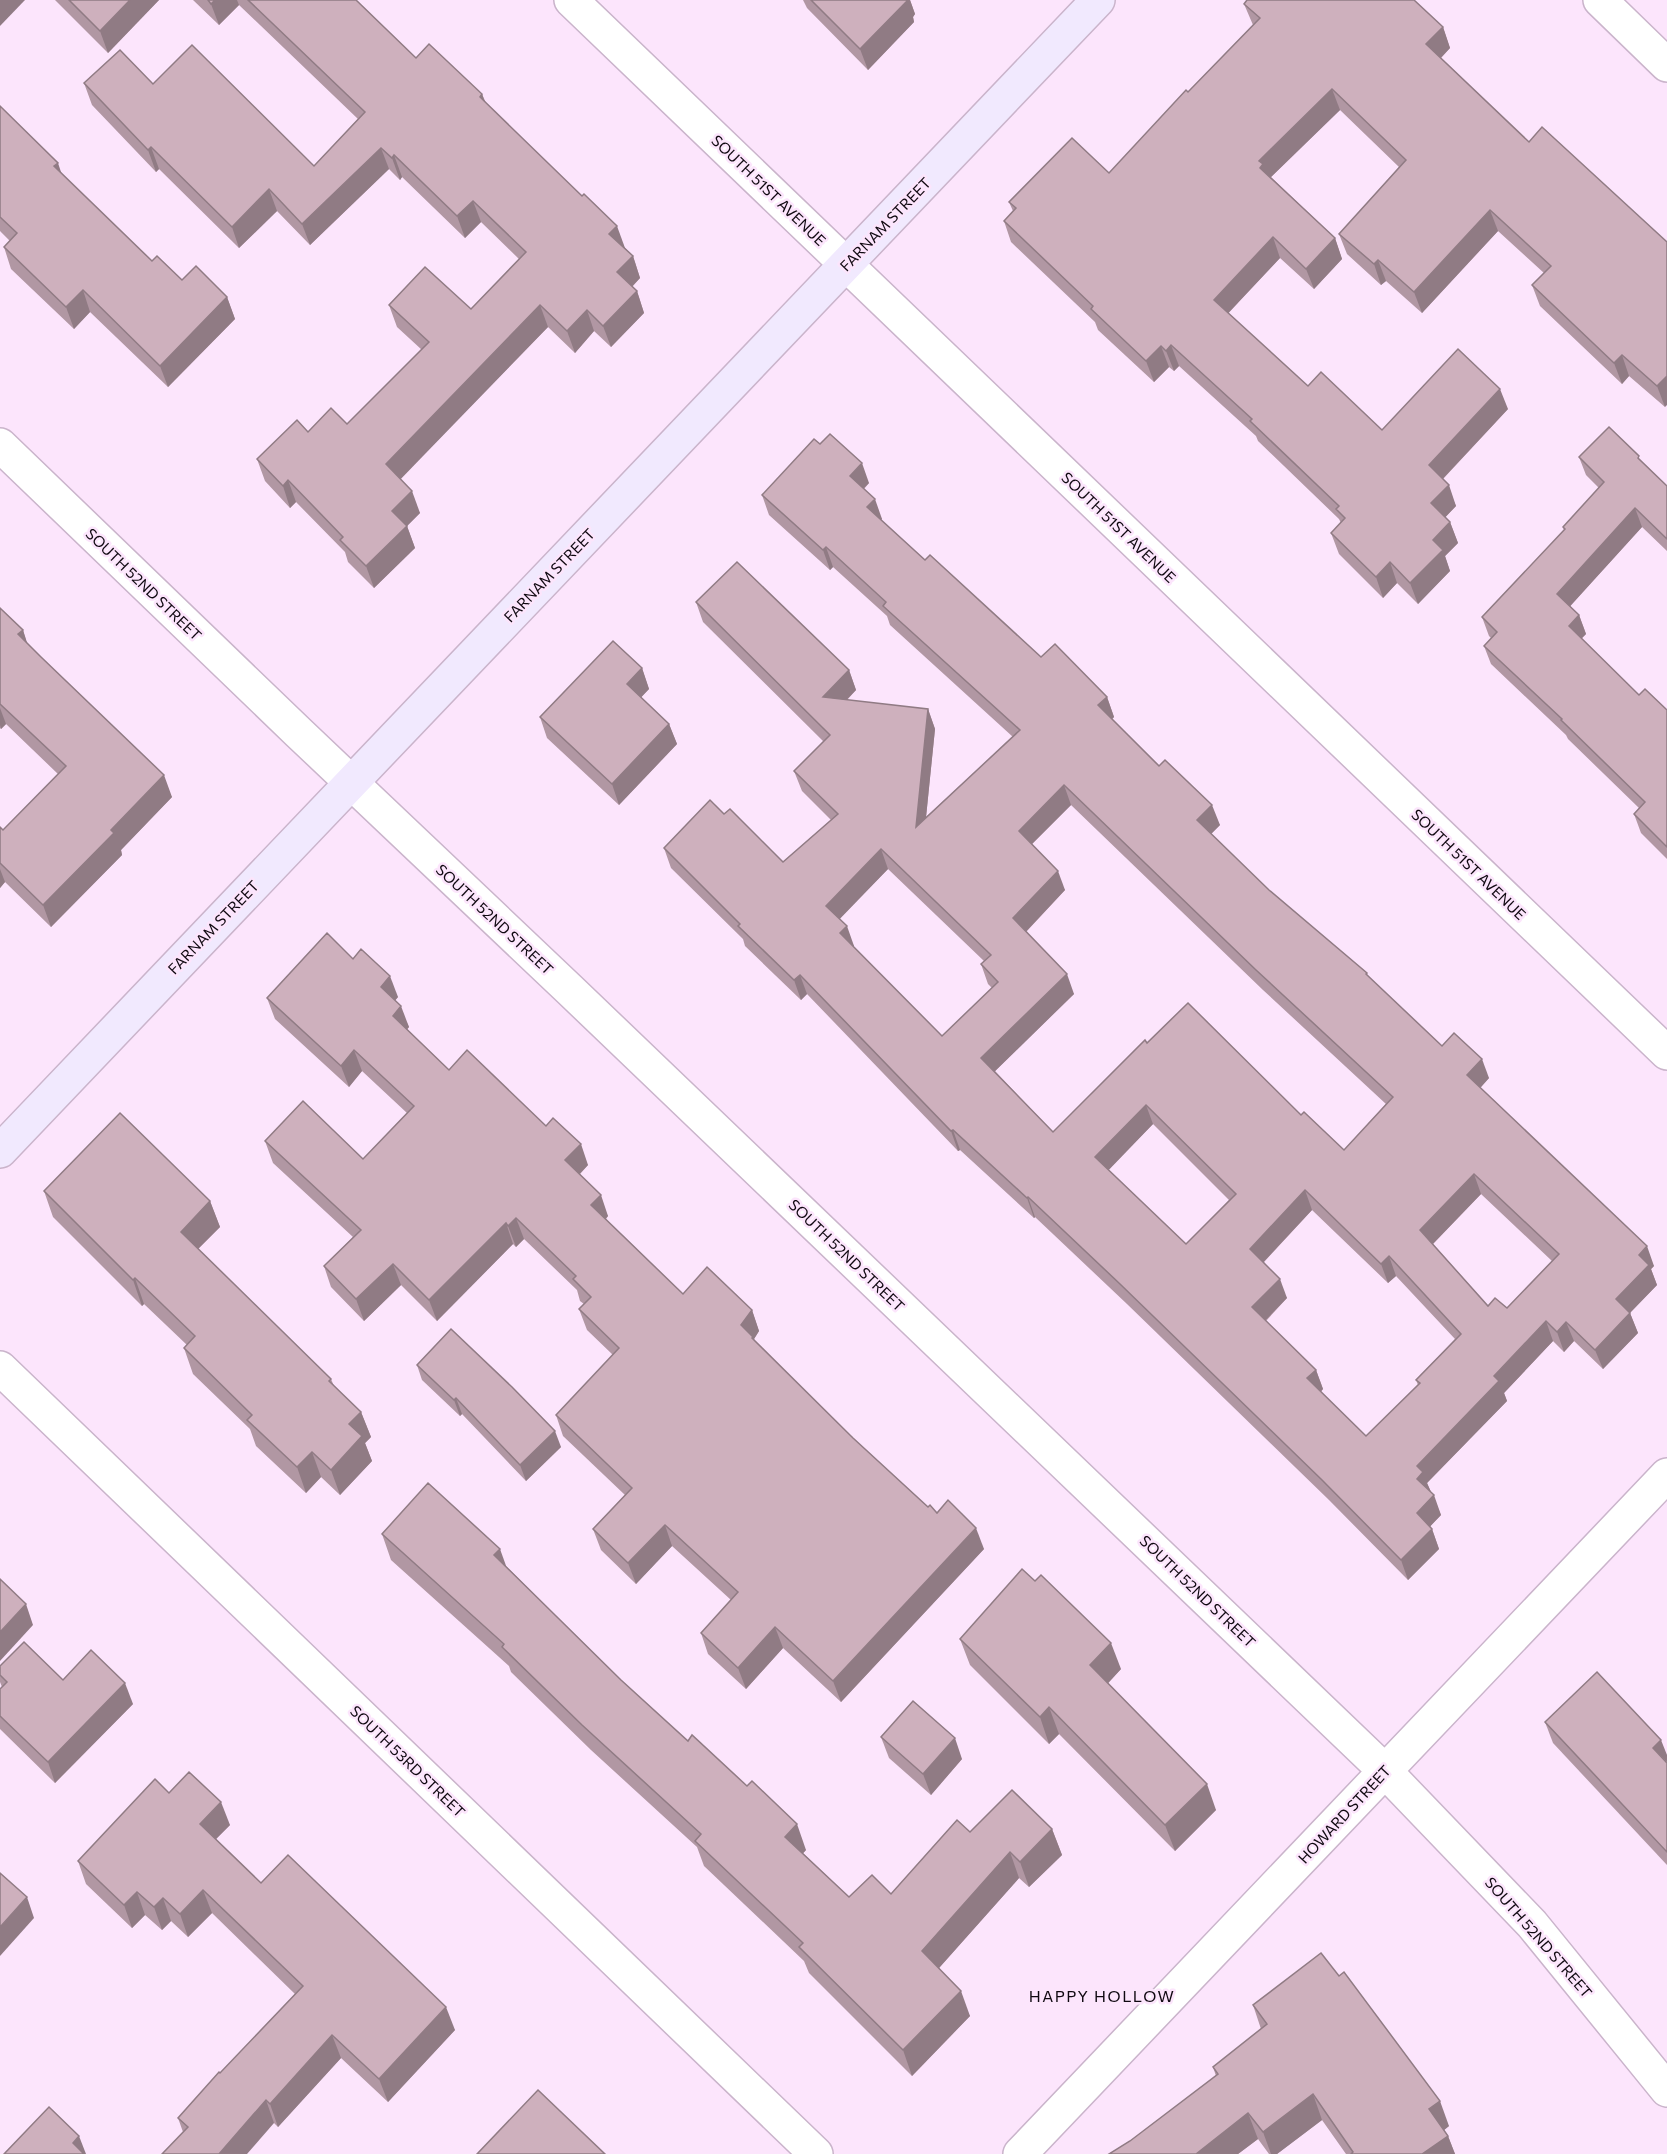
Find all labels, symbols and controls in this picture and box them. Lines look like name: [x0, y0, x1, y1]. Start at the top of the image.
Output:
street label: SOUTH 51ST AVENUE: [708, 131, 830, 249]
street label: FARNAM STREET: [836, 173, 934, 274]
street label: SOUTH 51ST AVENUE: [1058, 468, 1180, 586]
street label: SOUTH 52ND STREET: [82, 524, 206, 644]
street label: FARNAM STREET: [500, 524, 598, 625]
street label: SOUTH 51ST AVENUE: [1408, 805, 1530, 923]
street label: SOUTH 52ND STREET: [433, 860, 558, 978]
street label: FARNAM STREET: [164, 876, 262, 977]
street label: SOUTH 52ND STREET: [785, 1195, 909, 1315]
street label: SOUTH 52ND STREET: [1136, 1531, 1260, 1651]
street label: SOUTH 53RD STREET: [347, 1702, 469, 1821]
street label: HOWARD STREET: [1294, 1761, 1394, 1867]
street label: SOUTH 52ND STREET: [1482, 1873, 1596, 2001]
district label: HAPPY HOLLOW: [1029, 1986, 1175, 2005]

